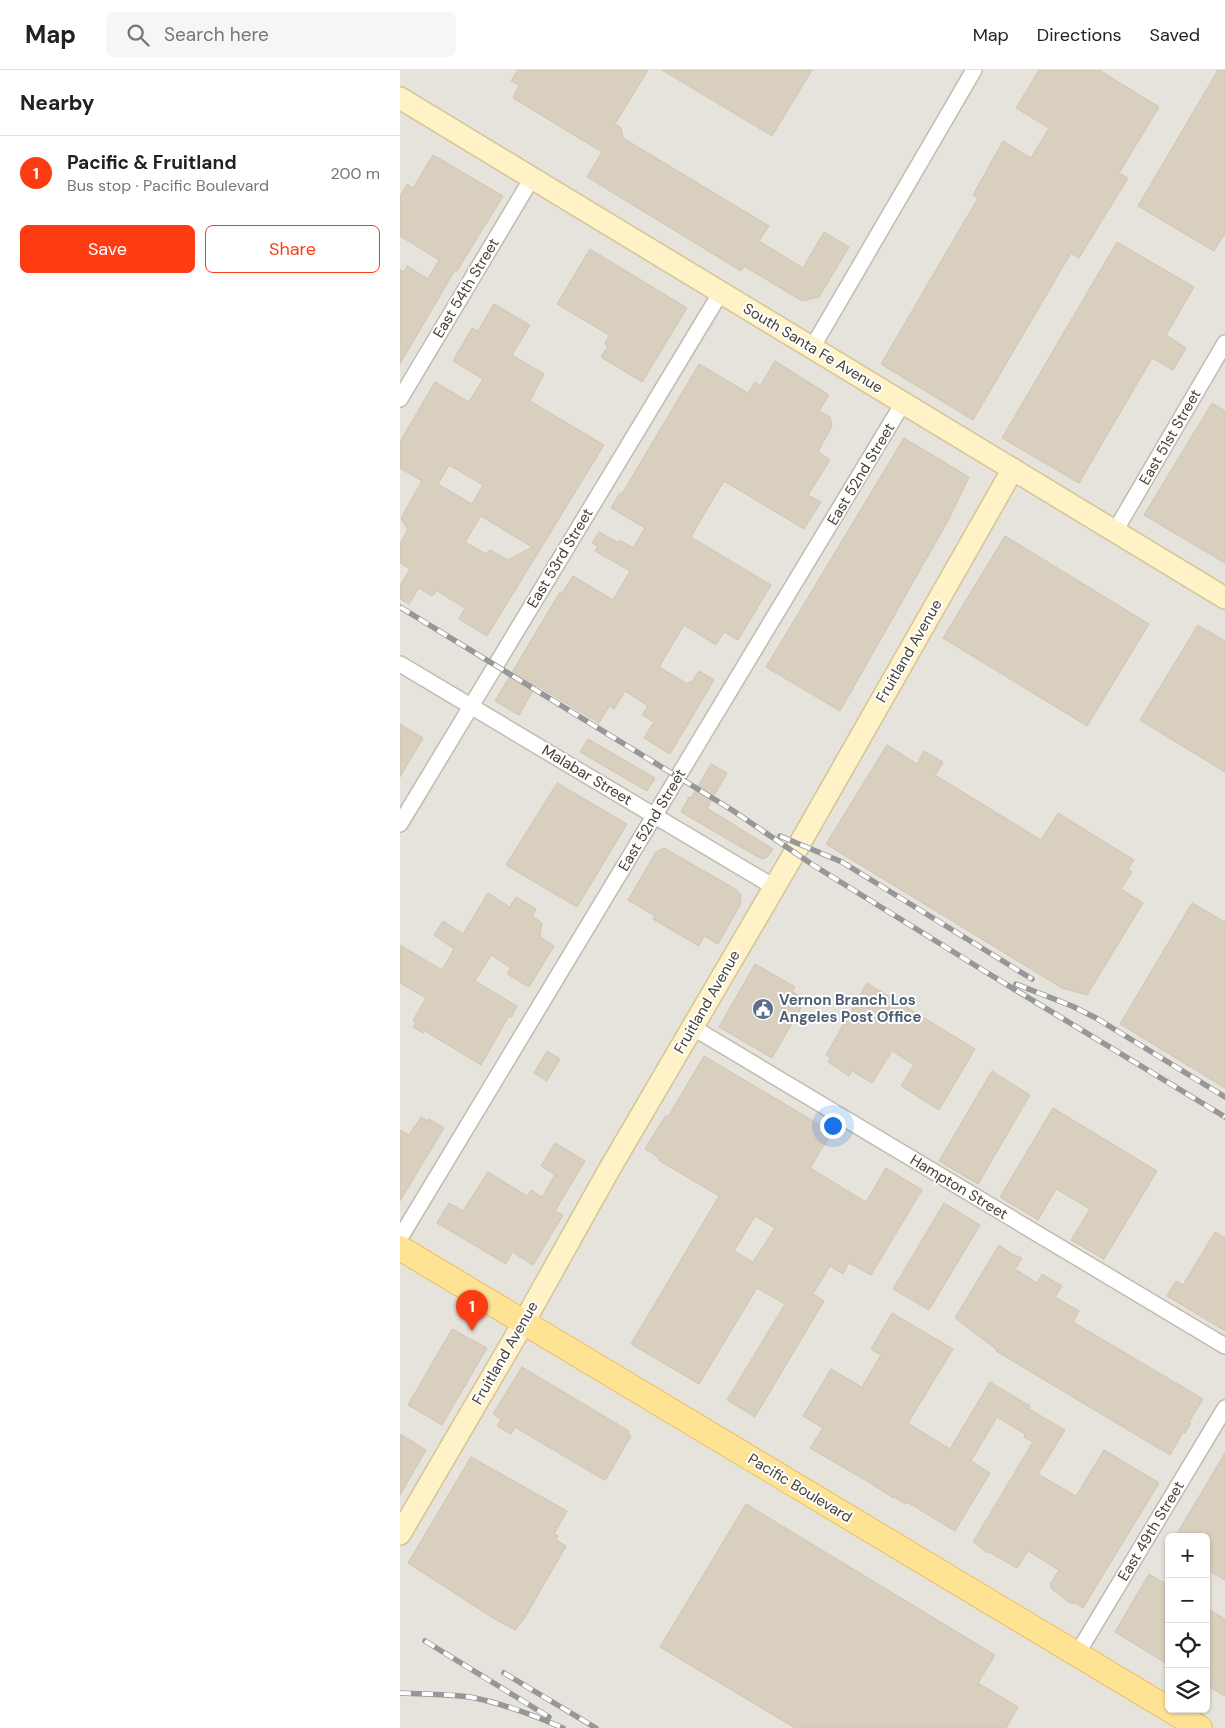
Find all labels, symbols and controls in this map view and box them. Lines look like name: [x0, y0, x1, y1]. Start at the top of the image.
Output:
search box: [106, 12, 456, 57]
text: Map: [25, 19, 76, 50]
icon: search: [124, 21, 152, 49]
text: Search here: [164, 22, 269, 47]
text: Map: [973, 23, 1009, 47]
text: Directions: [1037, 23, 1122, 47]
text: Saved: [1150, 23, 1200, 47]
text: Nearby: [20, 89, 94, 117]
text: Pacific & Fruitland: [67, 150, 237, 175]
text: 1: [33, 163, 39, 184]
text: 200 m: [331, 163, 380, 184]
text: Bus stop · Pacific Boulevard: [67, 175, 269, 196]
button: Save: [20, 225, 195, 273]
button: Share: [205, 225, 380, 273]
street label: East 54th Street: [428, 234, 504, 342]
street label: South Santa Fe Avenue: [740, 298, 886, 398]
street label: East 51st Street: [1135, 386, 1205, 488]
street label: East 52nd Street: [823, 419, 899, 529]
street label: East 53rd Street: [522, 504, 598, 612]
street label: Fruitland Avenue: [871, 596, 947, 706]
street label: Malabar Street: [538, 740, 636, 810]
street label: East 52nd Street: [614, 765, 690, 875]
street label: Fruitland Avenue: [669, 947, 745, 1057]
place label: Vernon Branch Los Angeles Post Office: [779, 990, 921, 1027]
public building icon: Vernon Branch Los Angeles Post Office: [751, 997, 775, 1021]
your location: [820, 1113, 846, 1139]
street label: Hampton Street: [906, 1150, 1012, 1224]
pin: 1: [456, 1290, 488, 1331]
street label: Fruitland Avenue: [467, 1298, 543, 1408]
street label: Pacific Boulevard: [744, 1449, 856, 1527]
street label: East 49th Street: [1113, 1477, 1189, 1585]
map controls: [1165, 1533, 1210, 1713]
button: +: [1165, 1533, 1210, 1578]
button: −: [1165, 1578, 1210, 1623]
button: locate: [1165, 1623, 1210, 1668]
button: layers: [1165, 1668, 1210, 1713]

